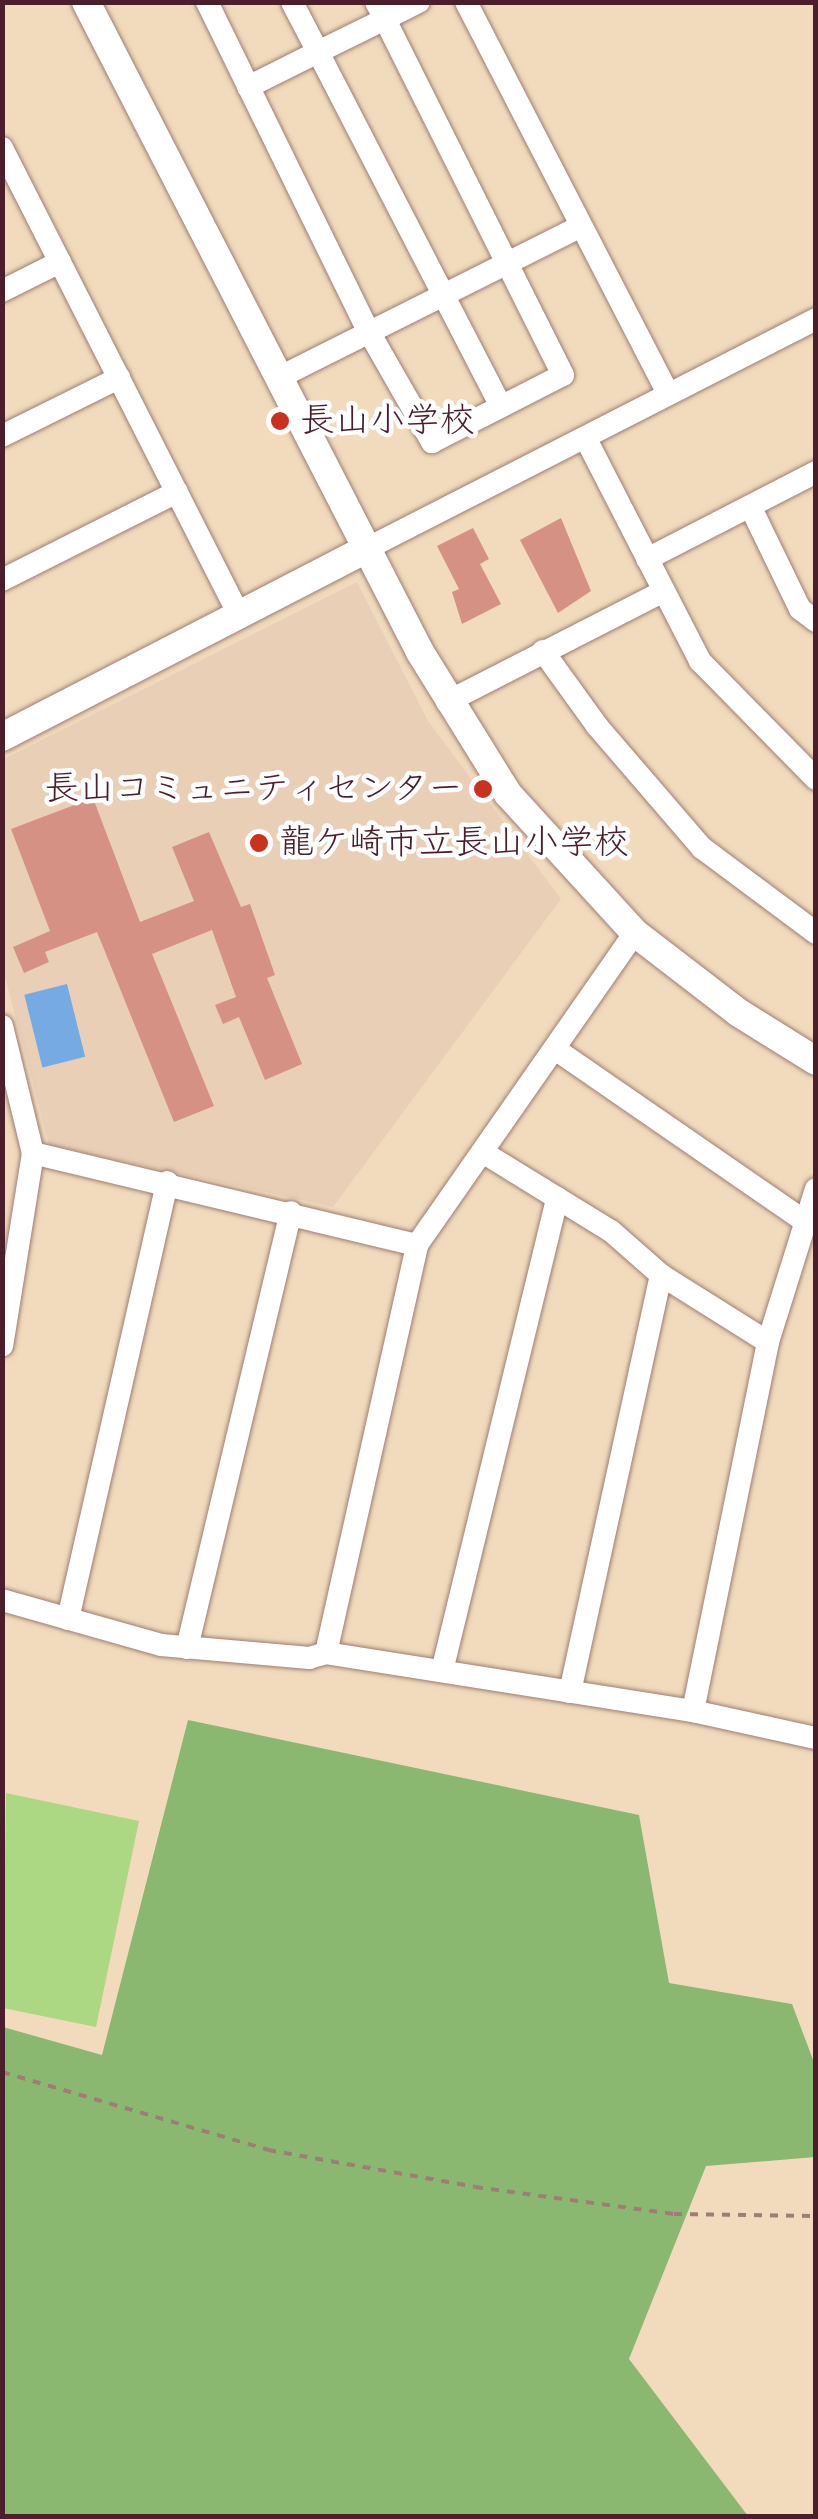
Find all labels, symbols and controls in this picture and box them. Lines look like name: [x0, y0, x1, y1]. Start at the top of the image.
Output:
place label: 長山小学校: [300, 400, 475, 442]
marker: 長山小学校: [269, 410, 291, 432]
place label: 長山コミュニティセンター: [43, 768, 463, 810]
marker: 長山コミュニティセンター: [472, 778, 494, 800]
place label: 龍ケ崎市立長山小学校: [279, 822, 629, 864]
marker: 龍ケ崎市立長山小学校: [248, 832, 270, 854]

